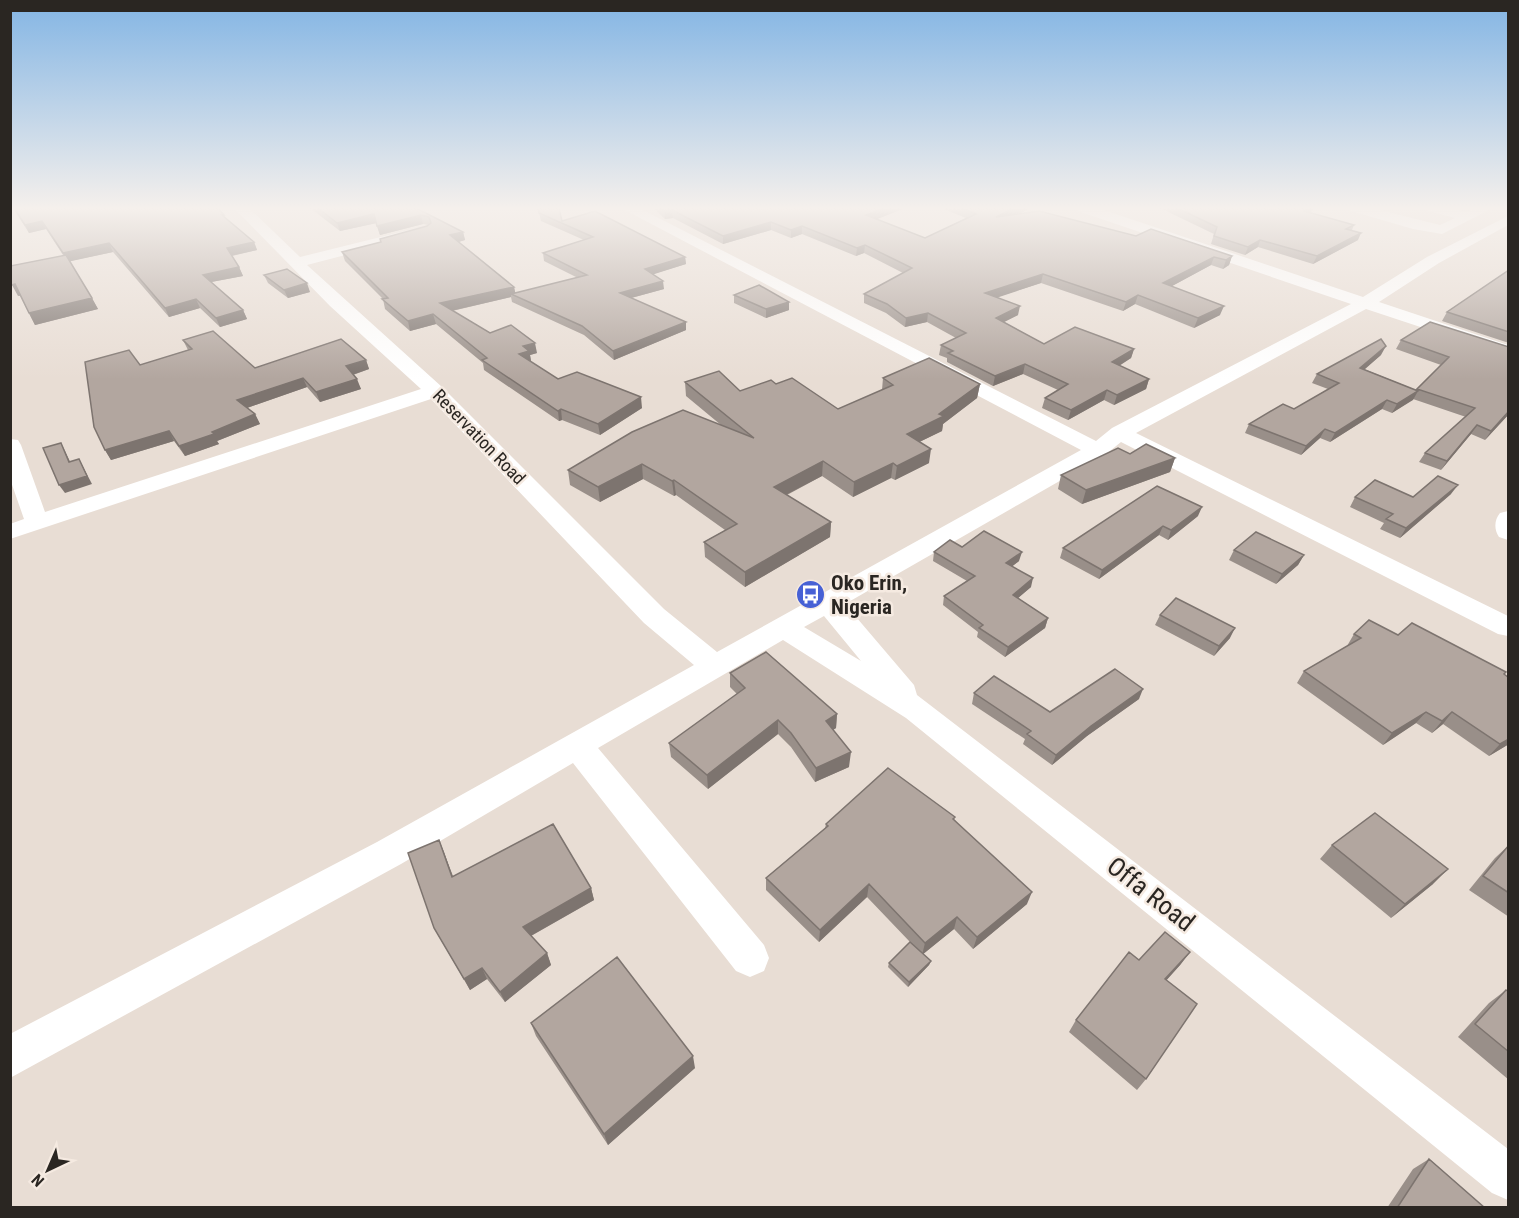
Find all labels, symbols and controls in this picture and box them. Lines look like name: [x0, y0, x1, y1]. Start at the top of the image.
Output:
street label: Reservation Road: [429, 385, 530, 489]
place label: Oko Erin, Nigeria: [831, 571, 907, 619]
bus stop icon: Oko Erin, Nigeria: [794, 579, 826, 611]
street label: Offa Road: [1101, 851, 1201, 937]
north arrow: [18, 1140, 78, 1200]
text: N: [28, 1170, 48, 1191]

